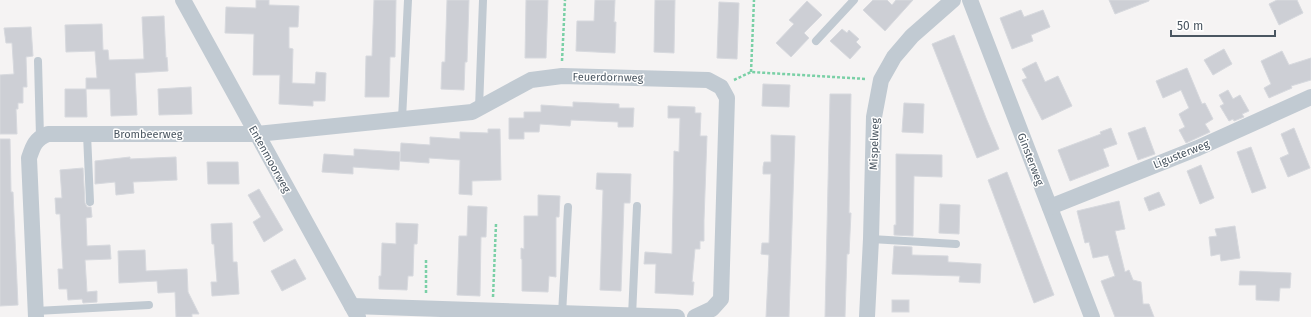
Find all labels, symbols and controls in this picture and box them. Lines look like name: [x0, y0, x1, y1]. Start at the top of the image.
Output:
scale bar: [1171, 12, 1275, 38]
text: 50 m: [1177, 19, 1203, 33]
street label: Feuerdornweg: [573, 70, 644, 85]
street label: Mispelweg: [867, 117, 882, 170]
street label: Entenmoorweg: [246, 123, 293, 195]
street label: Brombeerweg: [114, 128, 183, 141]
street label: Ginsterweg: [1015, 131, 1047, 188]
street label: Ligusterweg: [1151, 137, 1211, 172]

